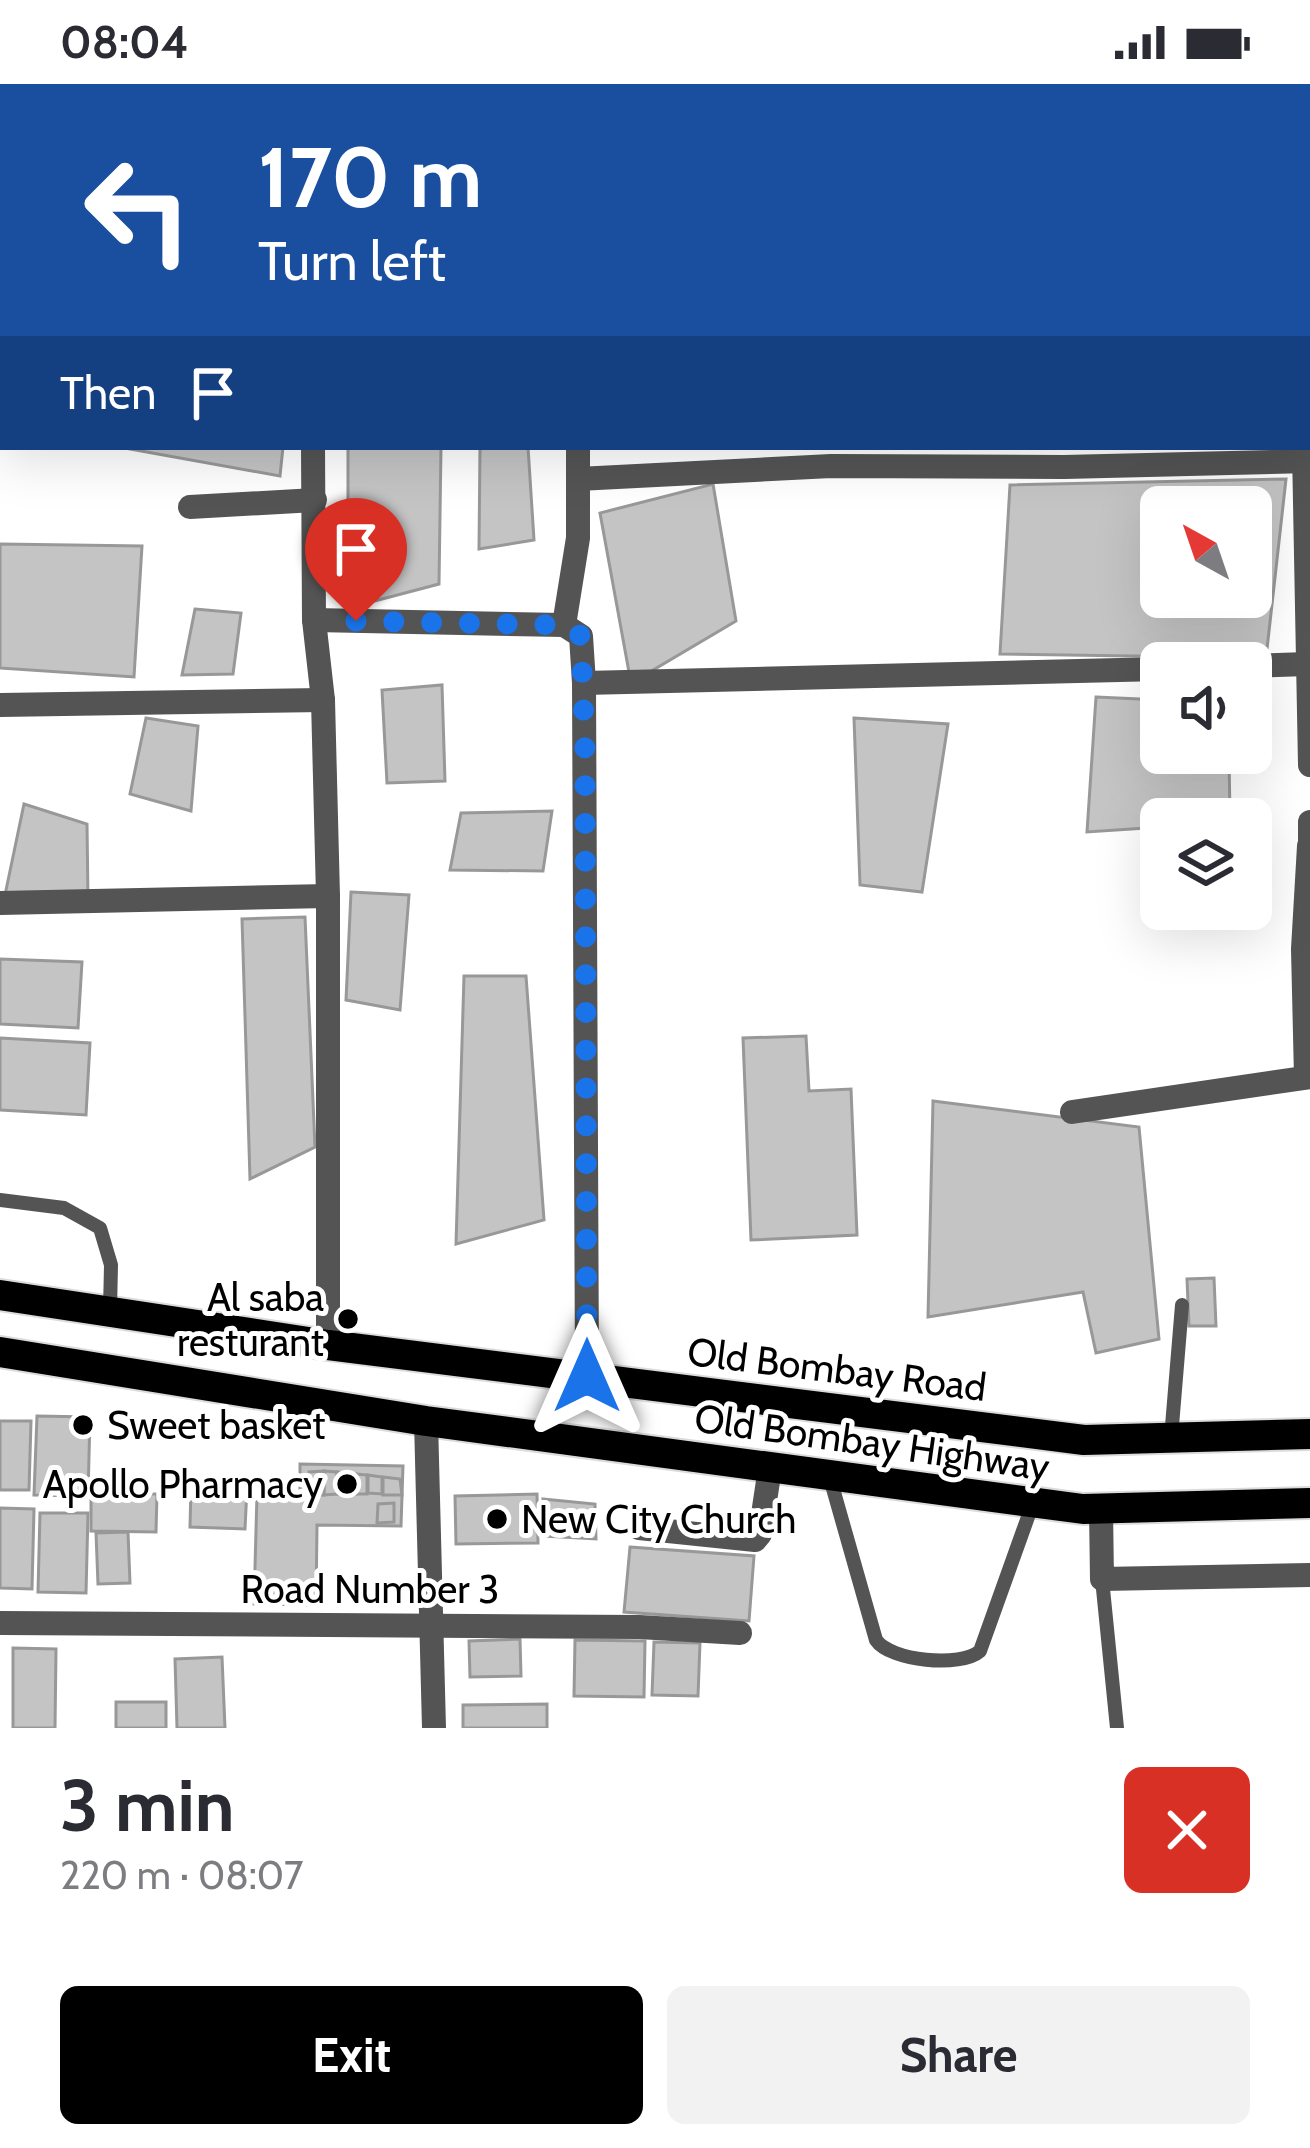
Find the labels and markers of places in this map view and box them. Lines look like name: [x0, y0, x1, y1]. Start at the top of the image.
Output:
pin: [305, 498, 407, 621]
place label: Al saba resturant: [177, 1273, 324, 1366]
marker: Al saba resturant: [335, 1306, 361, 1332]
place label: Sweet basket: [107, 1401, 325, 1449]
marker: Sweet basket: [70, 1412, 96, 1438]
place label: Apollo Pharmacy: [43, 1460, 323, 1508]
marker: Apollo Pharmacy: [334, 1471, 360, 1497]
place label: New City Church: [521, 1495, 796, 1543]
marker: New City Church: [484, 1506, 510, 1532]

